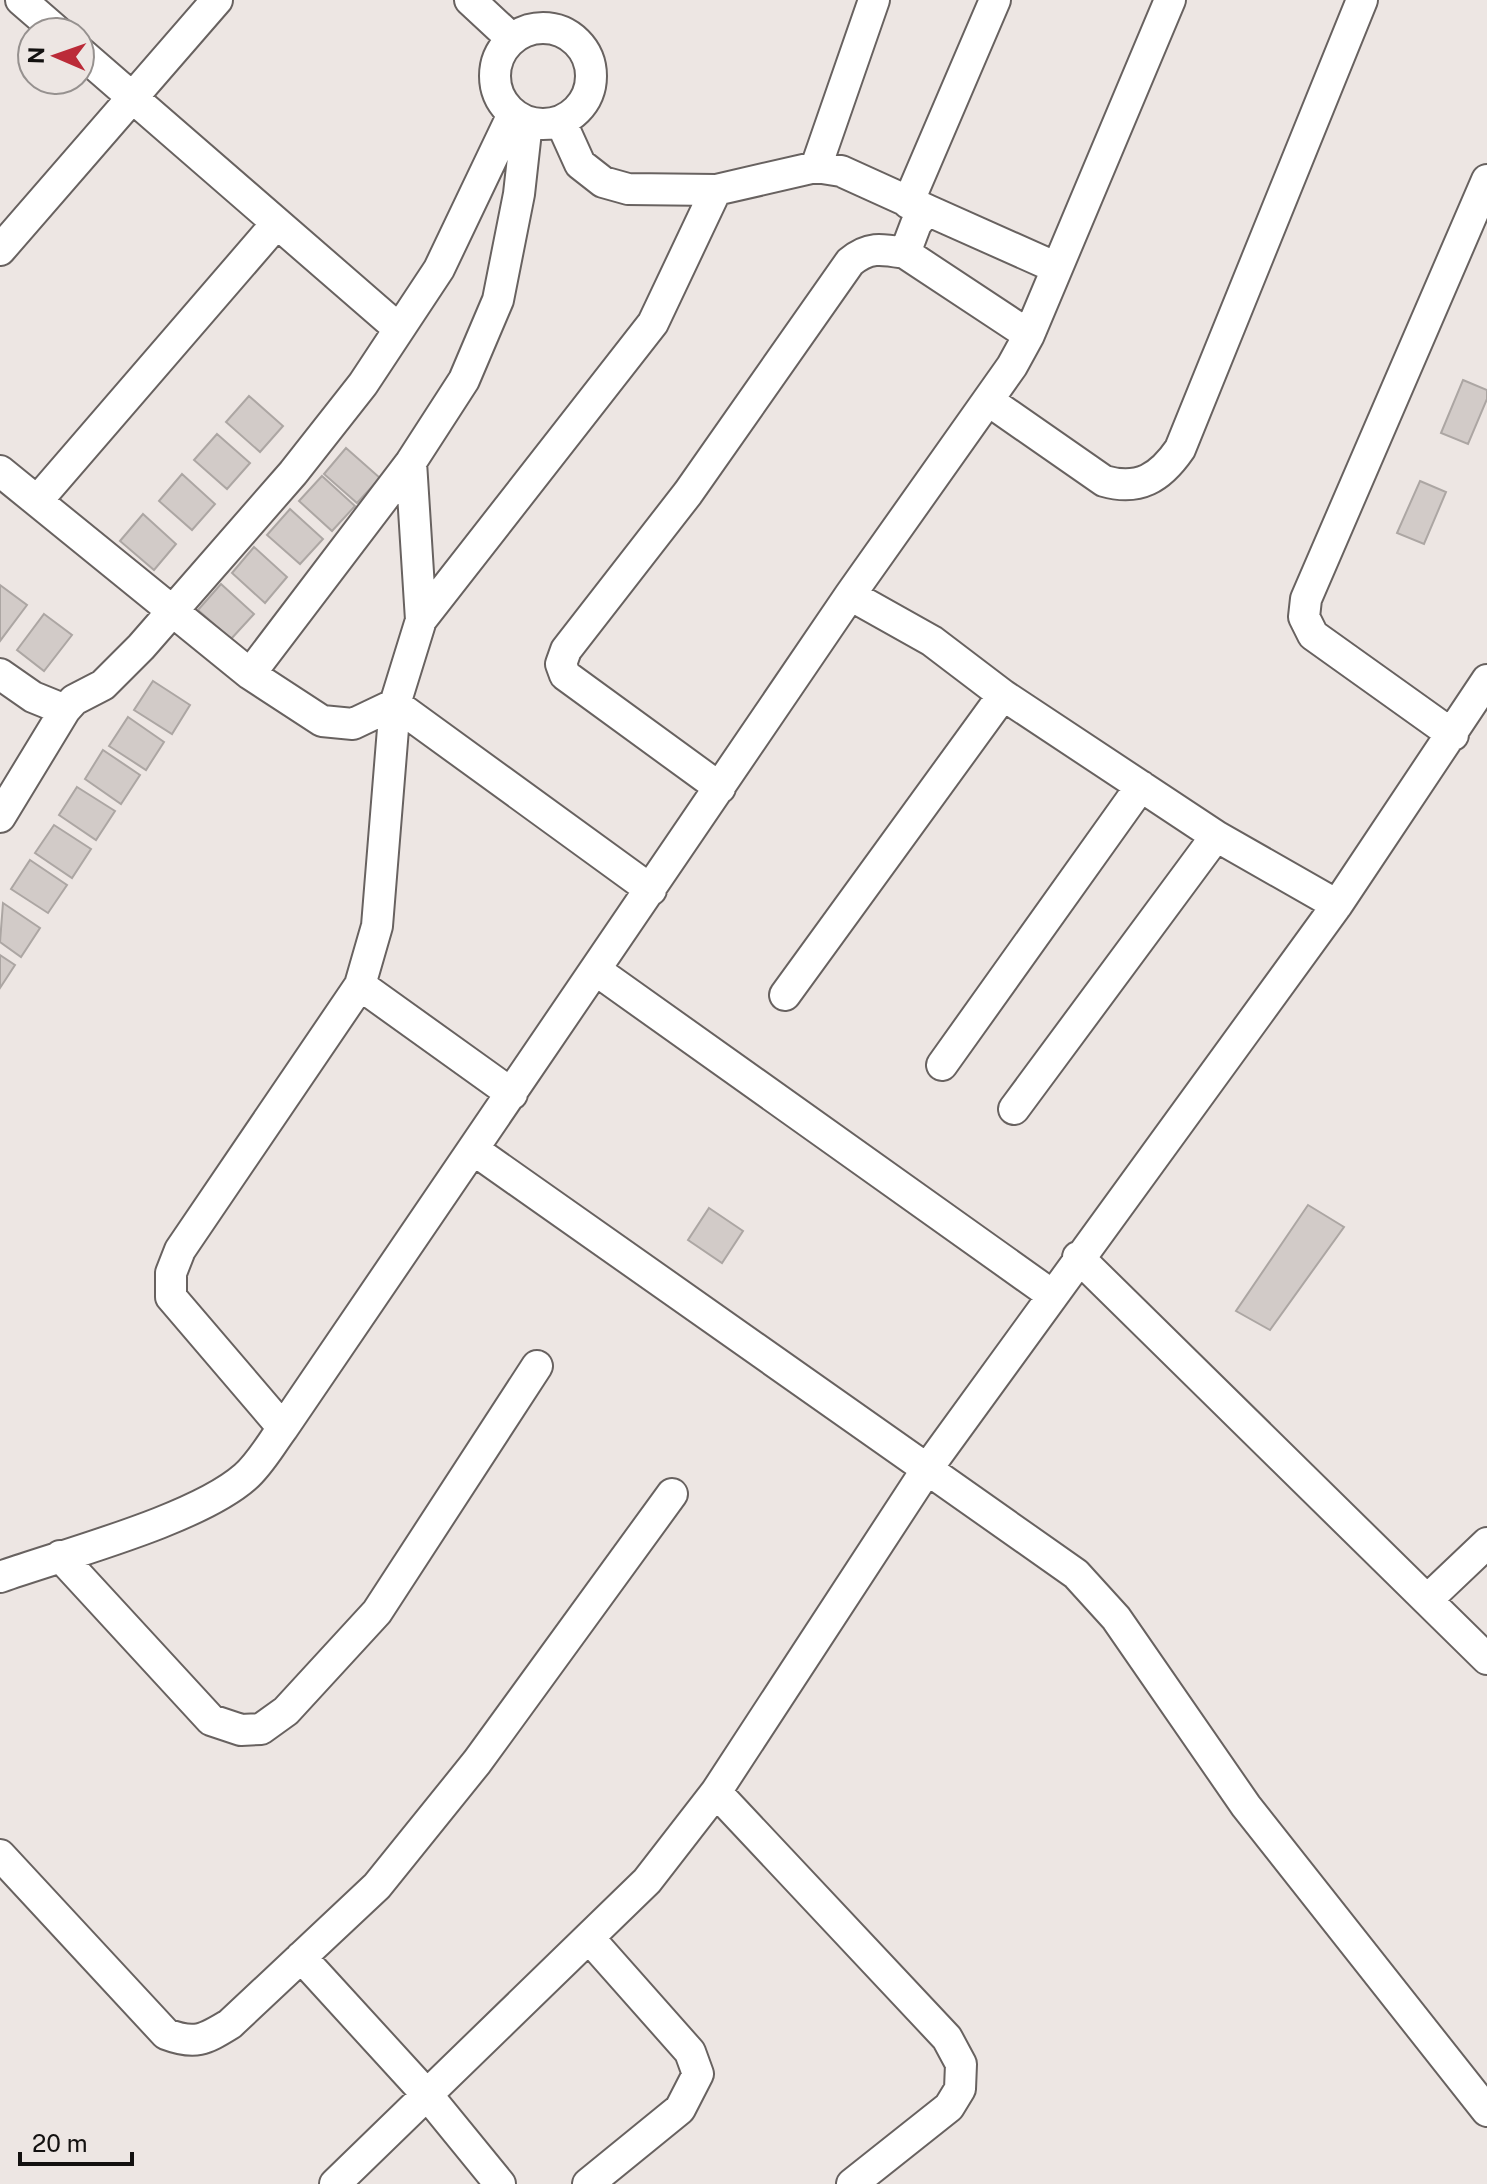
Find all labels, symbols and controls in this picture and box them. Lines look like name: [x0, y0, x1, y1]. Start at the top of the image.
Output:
north arrow: [16, 16, 96, 96]
text: N: [23, 46, 49, 64]
scale bar: [20, 2116, 132, 2166]
text: 20 m: [32, 2129, 88, 2157]

